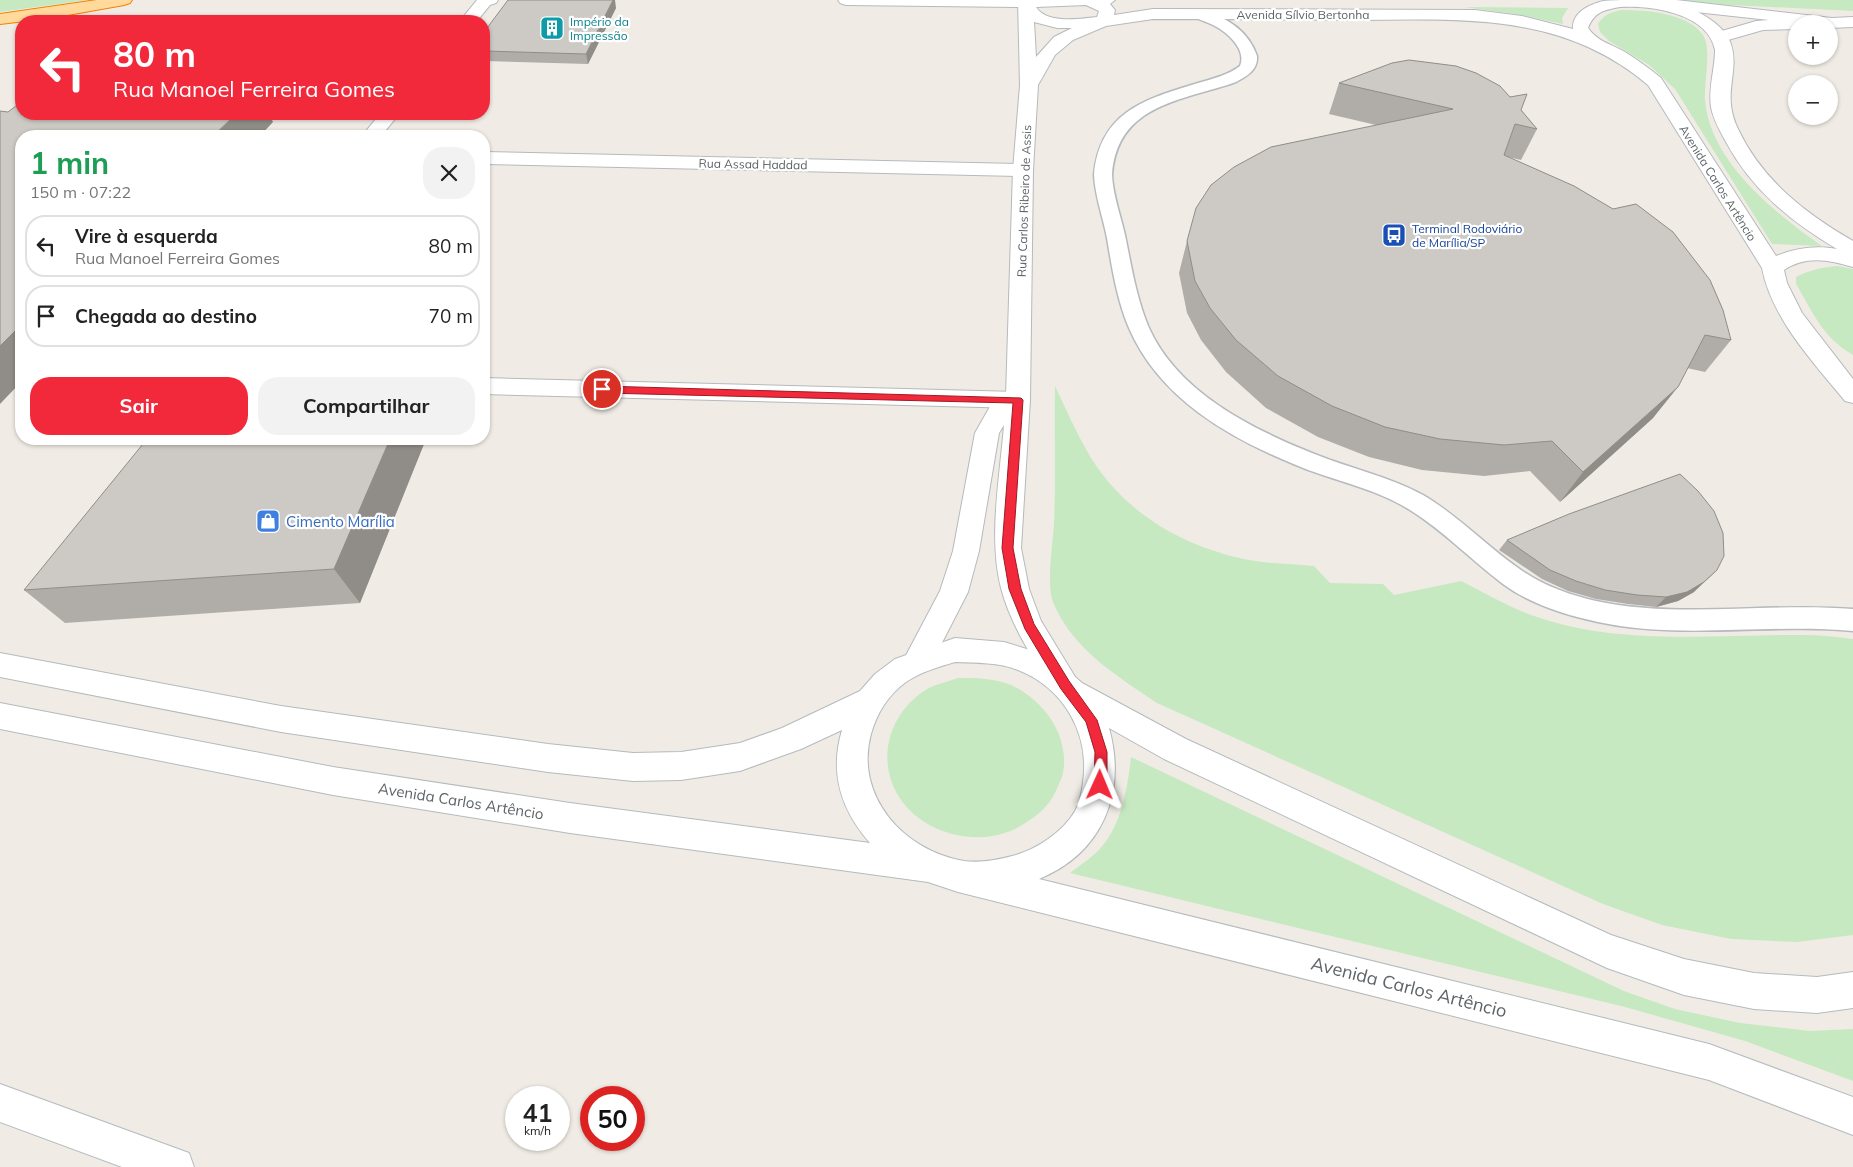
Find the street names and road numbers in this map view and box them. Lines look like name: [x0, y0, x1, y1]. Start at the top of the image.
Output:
street label: Avenida Sílvio Bertonha: [1237, 7, 1369, 22]
street label: Avenida Carlos Artêncio: [1676, 122, 1760, 244]
street label: Rua Carlos Ribeiro de Assis: [1014, 125, 1034, 277]
street label: Rua Assad Haddad: [698, 156, 808, 172]
street label: Avenida Carlos Artêncio: [377, 779, 545, 823]
street label: Avenida Carlos Artêncio: [1309, 952, 1509, 1022]

